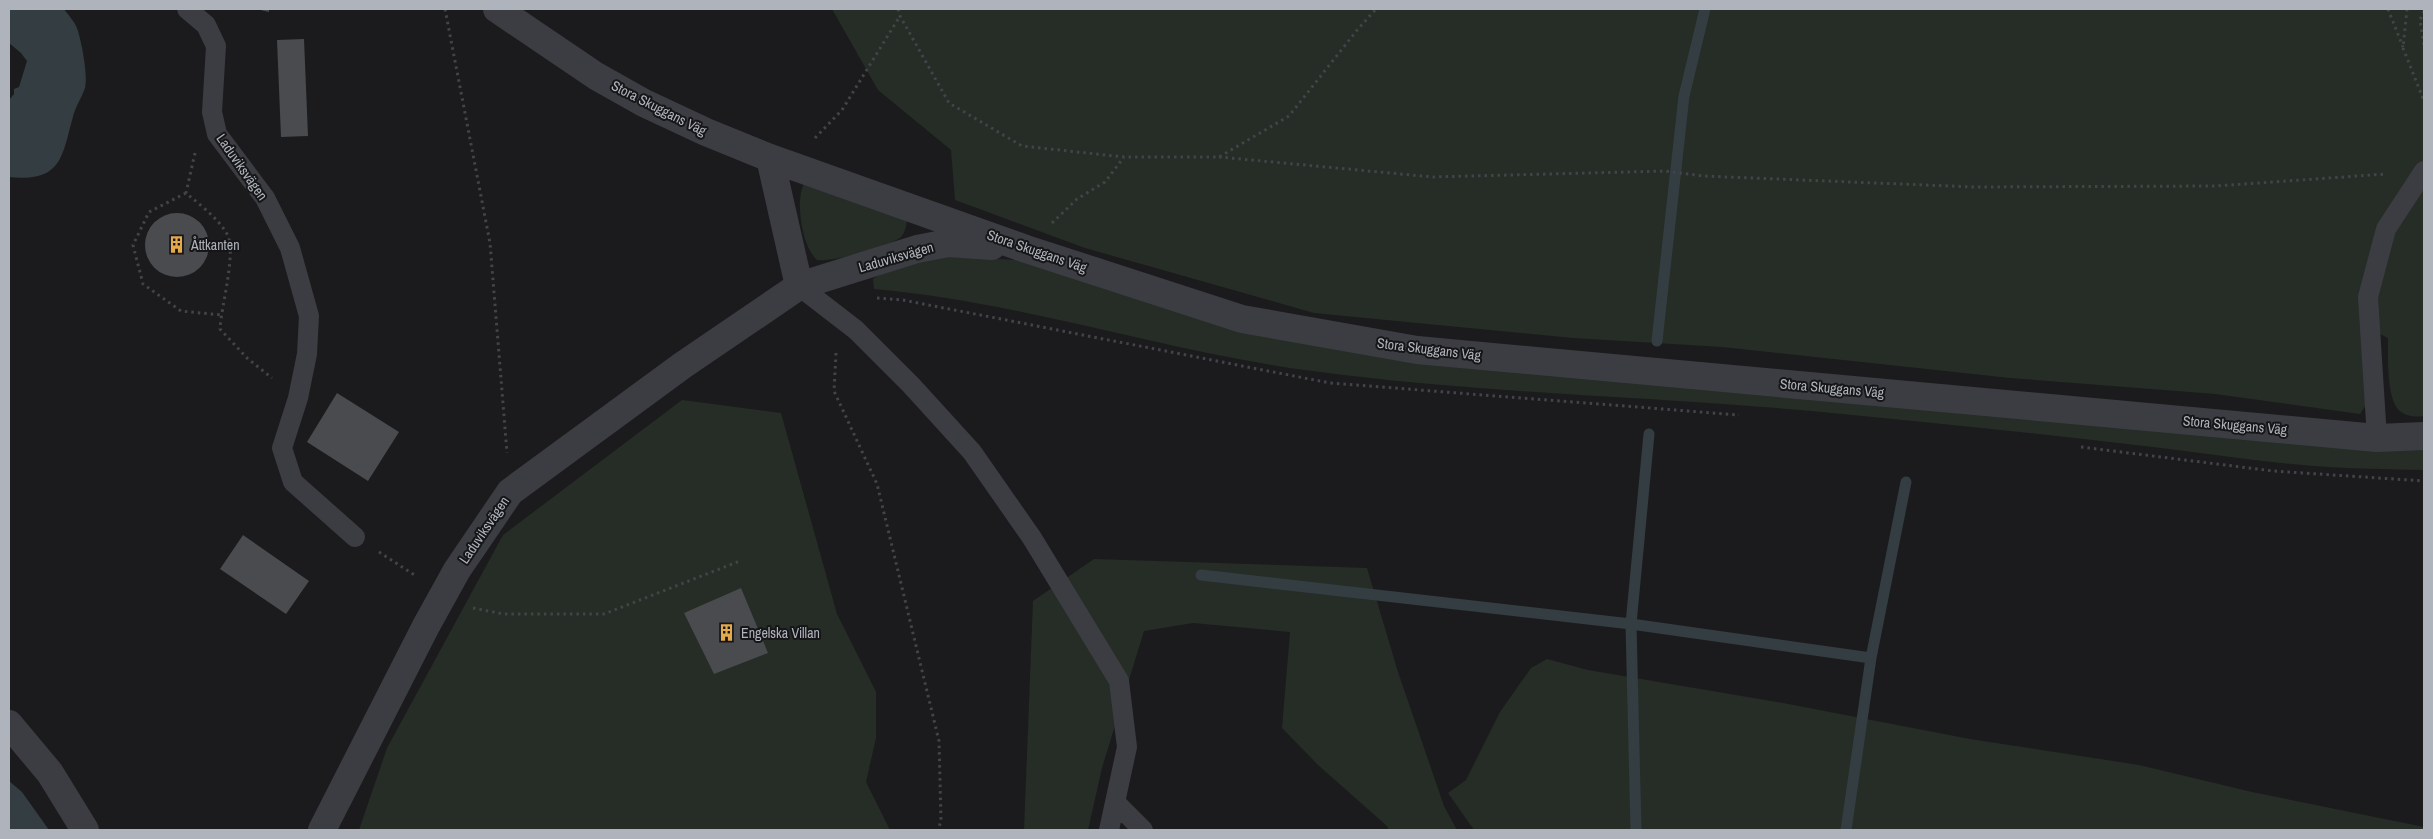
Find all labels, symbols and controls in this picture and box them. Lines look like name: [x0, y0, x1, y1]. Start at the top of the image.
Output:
street label: Stora Skuggans Väg: [608, 76, 710, 140]
street label: Laduviksvägen: [212, 130, 272, 204]
street label: Stora Skuggans Väg: [985, 225, 1090, 277]
building icon: Åttkanten: [167, 235, 187, 255]
place label: Åttkanten: [190, 236, 240, 254]
street label: Laduviksvägen: [856, 238, 936, 276]
street label: Stora Skuggans Väg: [1376, 334, 1483, 364]
street label: Stora Skuggans Väg: [1779, 374, 1885, 402]
street label: Stora Skuggans Väg: [2182, 411, 2288, 439]
street label: Laduviksvägen: [455, 493, 513, 567]
building icon: Engelska Villan: [717, 623, 737, 643]
place label: Engelska Villan: [741, 624, 820, 642]

